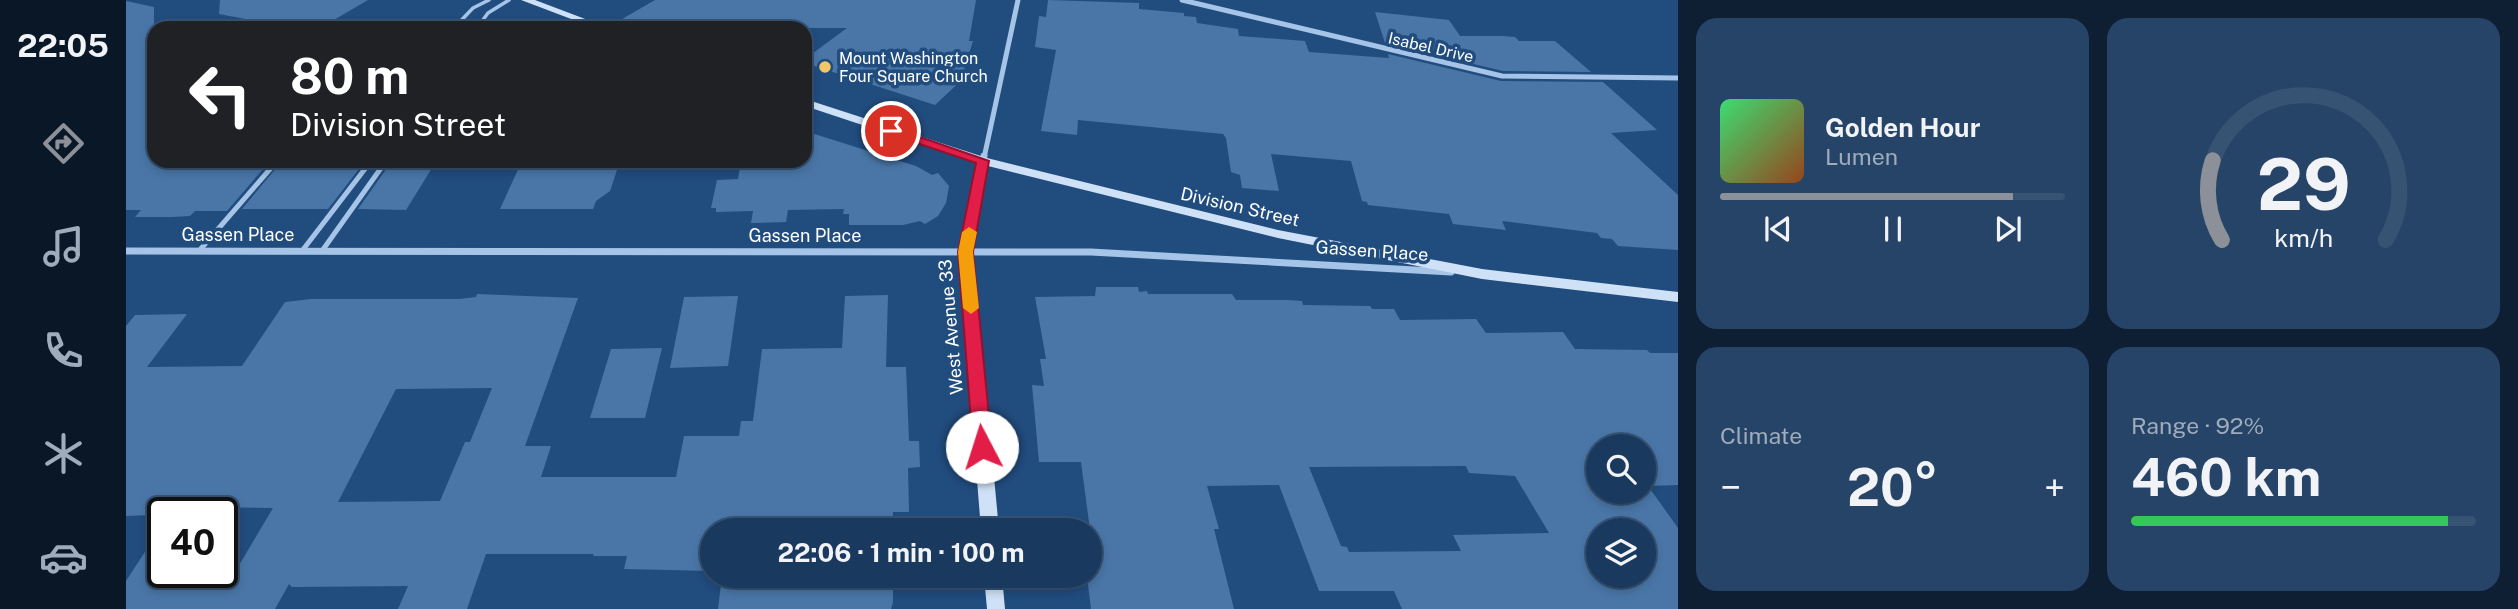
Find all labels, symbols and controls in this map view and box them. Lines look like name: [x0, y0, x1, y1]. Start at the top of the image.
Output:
text: 22:05: [17, 27, 109, 64]
street label: Isabel Drive: [1386, 28, 1475, 67]
text: 80 m: [290, 47, 409, 105]
icon: left: [175, 49, 266, 140]
place label: Mount Washington Four Square Church: [839, 49, 988, 86]
marker: Mount Washington Four Square Church: [817, 59, 833, 75]
pin: [861, 101, 921, 161]
text: Division Street: [290, 106, 506, 143]
icon: arrive: [872, 112, 910, 150]
text: Golden Hour: [1825, 112, 1980, 143]
icon: directions: [39, 119, 88, 168]
text: 29: [2256, 141, 2351, 226]
text: Lumen: [1825, 143, 1898, 170]
street label: Division Street: [1179, 183, 1302, 230]
icon: previous: [1759, 210, 1797, 248]
icon: pause: [1874, 210, 1912, 248]
icon: next: [1989, 210, 2027, 248]
icon: music: [39, 222, 88, 271]
text: km/h: [2274, 223, 2333, 253]
street label: Gassen Place: [182, 224, 294, 245]
street label: Gassen Place: [749, 225, 861, 246]
street label: Gassen Place: [1315, 236, 1429, 265]
street label: West Avenue 33: [934, 259, 967, 395]
icon: phone: [39, 326, 88, 375]
position arrow: [945, 410, 1019, 484]
text: Range · 92%: [2131, 412, 2264, 439]
text: Climate: [1720, 422, 1802, 449]
icon: climate: [39, 429, 88, 478]
map controls: [1586, 434, 1656, 588]
button: search: [1586, 434, 1656, 504]
text: 460 km: [2131, 447, 2321, 508]
text: 20°: [1847, 457, 1938, 518]
text: −: [1720, 465, 1741, 510]
text: +: [2044, 465, 2065, 510]
speed limit sign: 40: [147, 497, 238, 588]
button: layers: [1586, 518, 1656, 588]
icon: car: [39, 533, 88, 582]
text: 22:06 · 1 min · 100 m: [777, 537, 1025, 568]

